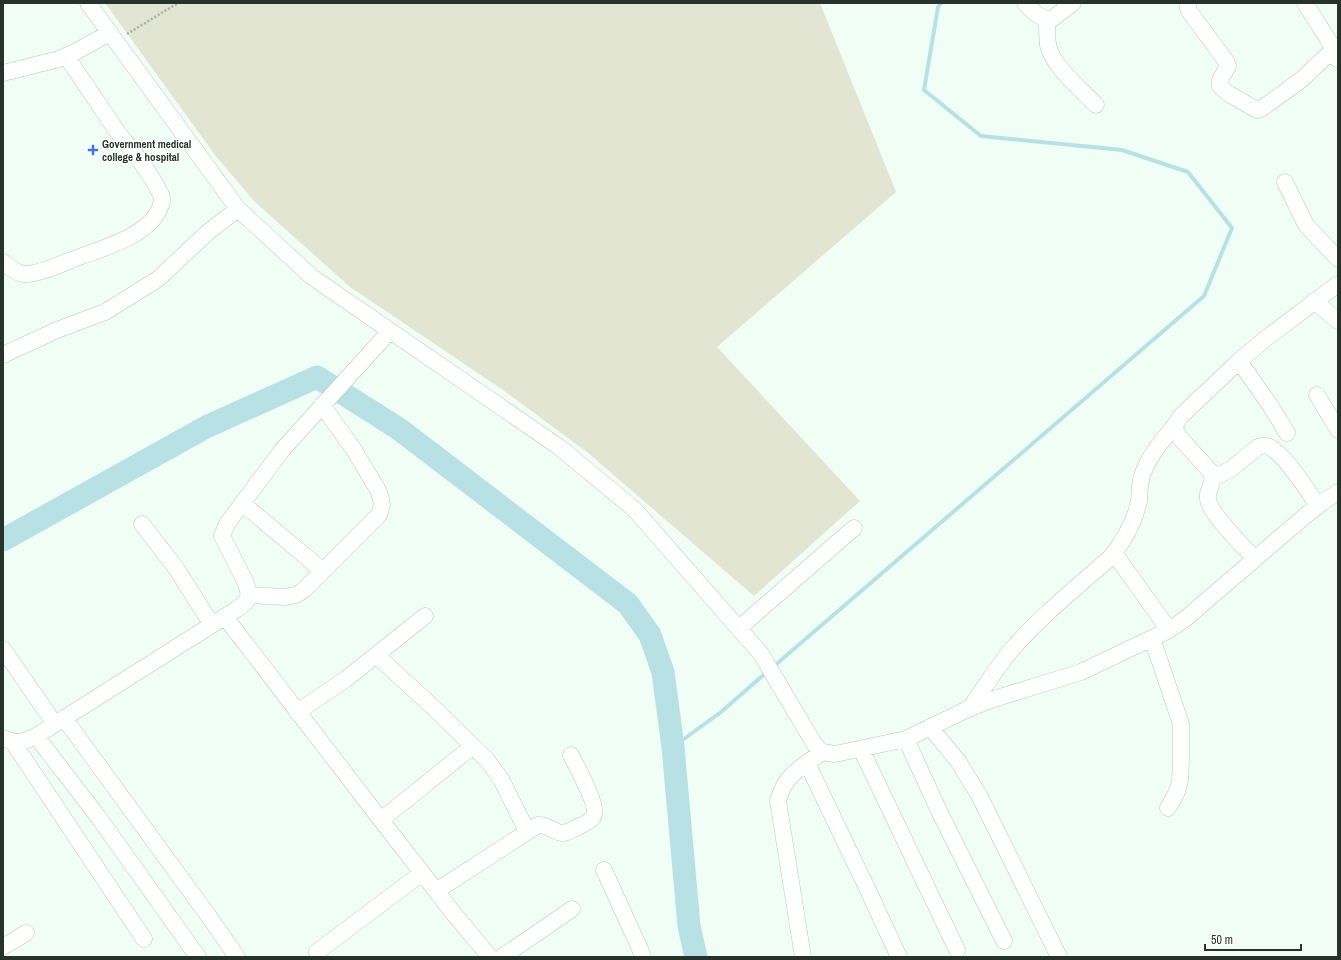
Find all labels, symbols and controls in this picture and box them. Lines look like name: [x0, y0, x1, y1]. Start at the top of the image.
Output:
place label: Government medical college & hospital: [102, 137, 191, 164]
marker: Government medical college & hospital: [87, 144, 99, 156]
scale bar: [1205, 926, 1301, 952]
text: 50 m: [1211, 932, 1233, 948]

